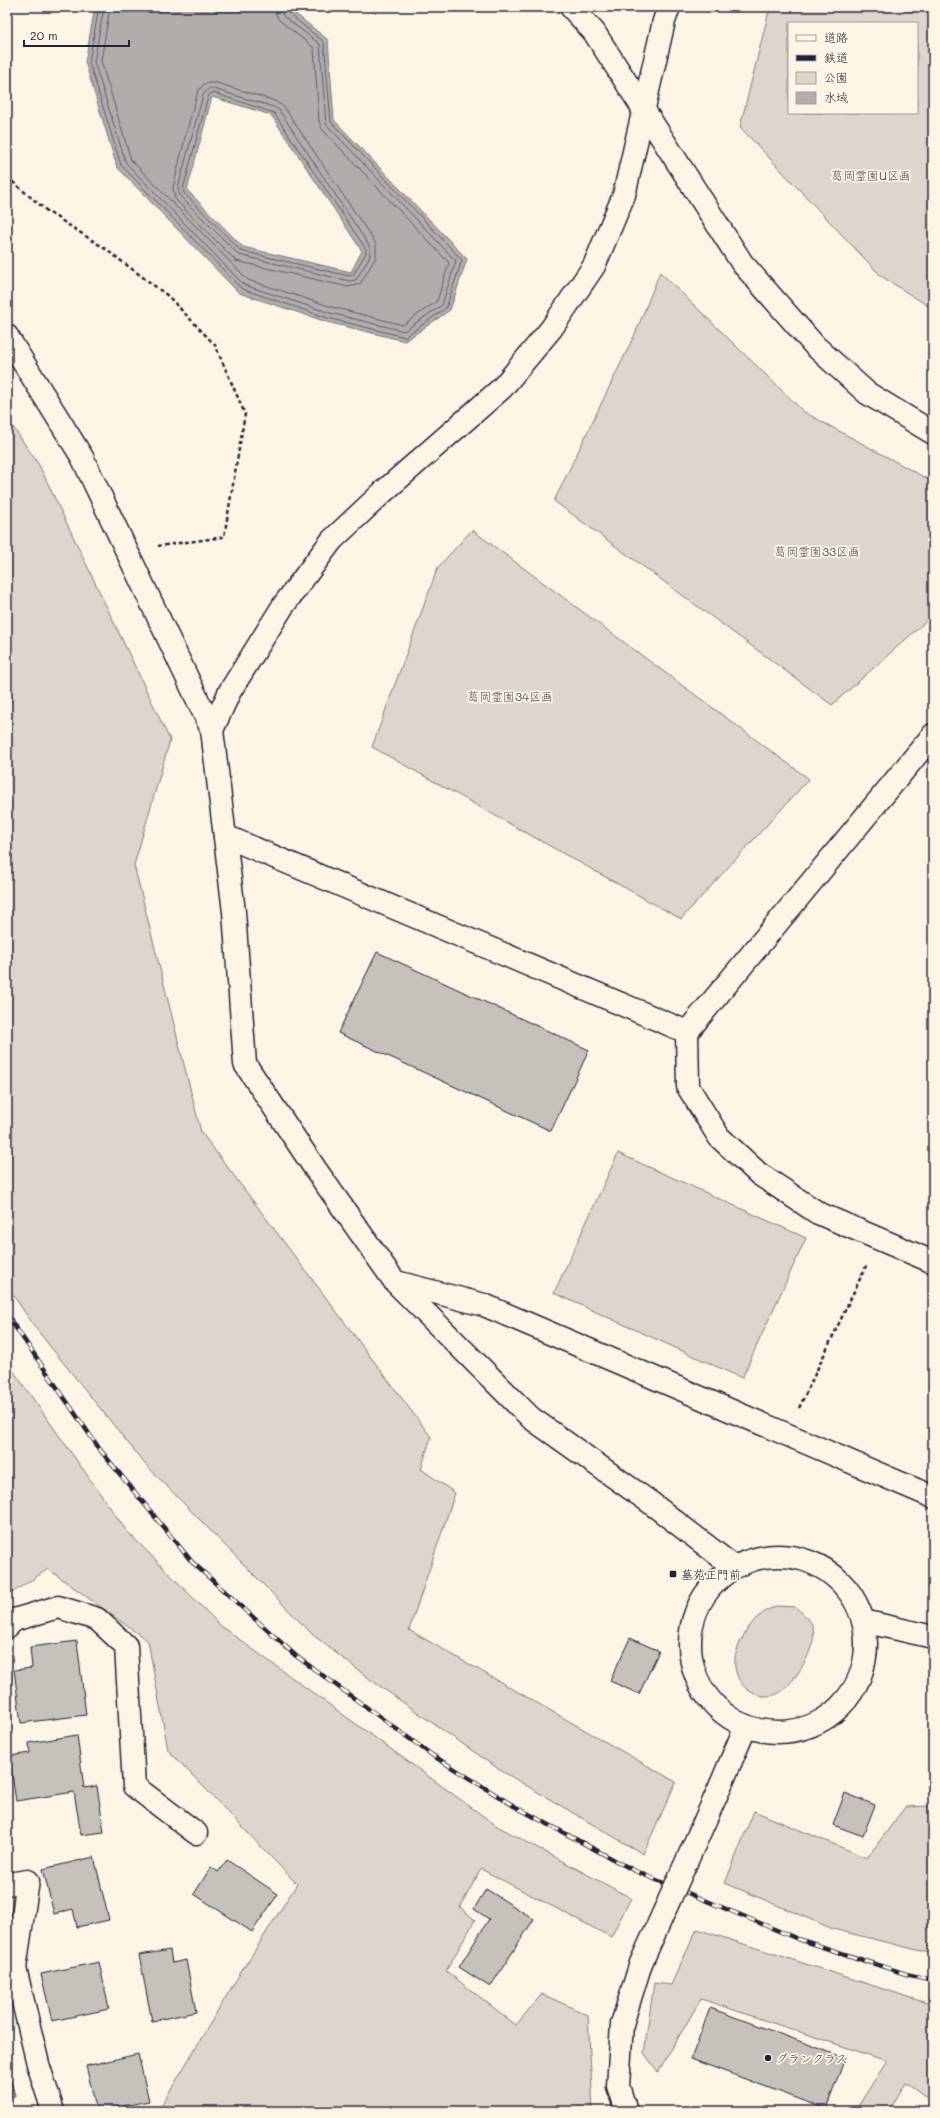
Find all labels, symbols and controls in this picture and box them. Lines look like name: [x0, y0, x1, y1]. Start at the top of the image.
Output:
scale bar: [24, 22, 129, 48]
legend: [788, 22, 918, 114]
text: 20 m: [30, 27, 58, 43]
text: 道路: [824, 29, 848, 45]
text: 鉄道: [824, 49, 848, 65]
text: 公園: [824, 69, 848, 85]
text: 水域: [824, 89, 848, 105]
park label: 葛岡霊園U区画: [831, 167, 911, 183]
park label: 葛岡霊園33区画: [774, 543, 860, 559]
park label: 葛岡霊園34区画: [467, 688, 553, 704]
place label: 墓苑正門前: [681, 1566, 741, 1582]
marker: 墓苑正門前: [668, 1569, 678, 1579]
place label: グランクラス: [776, 2050, 848, 2066]
marker: グランクラス: [763, 2053, 773, 2063]

